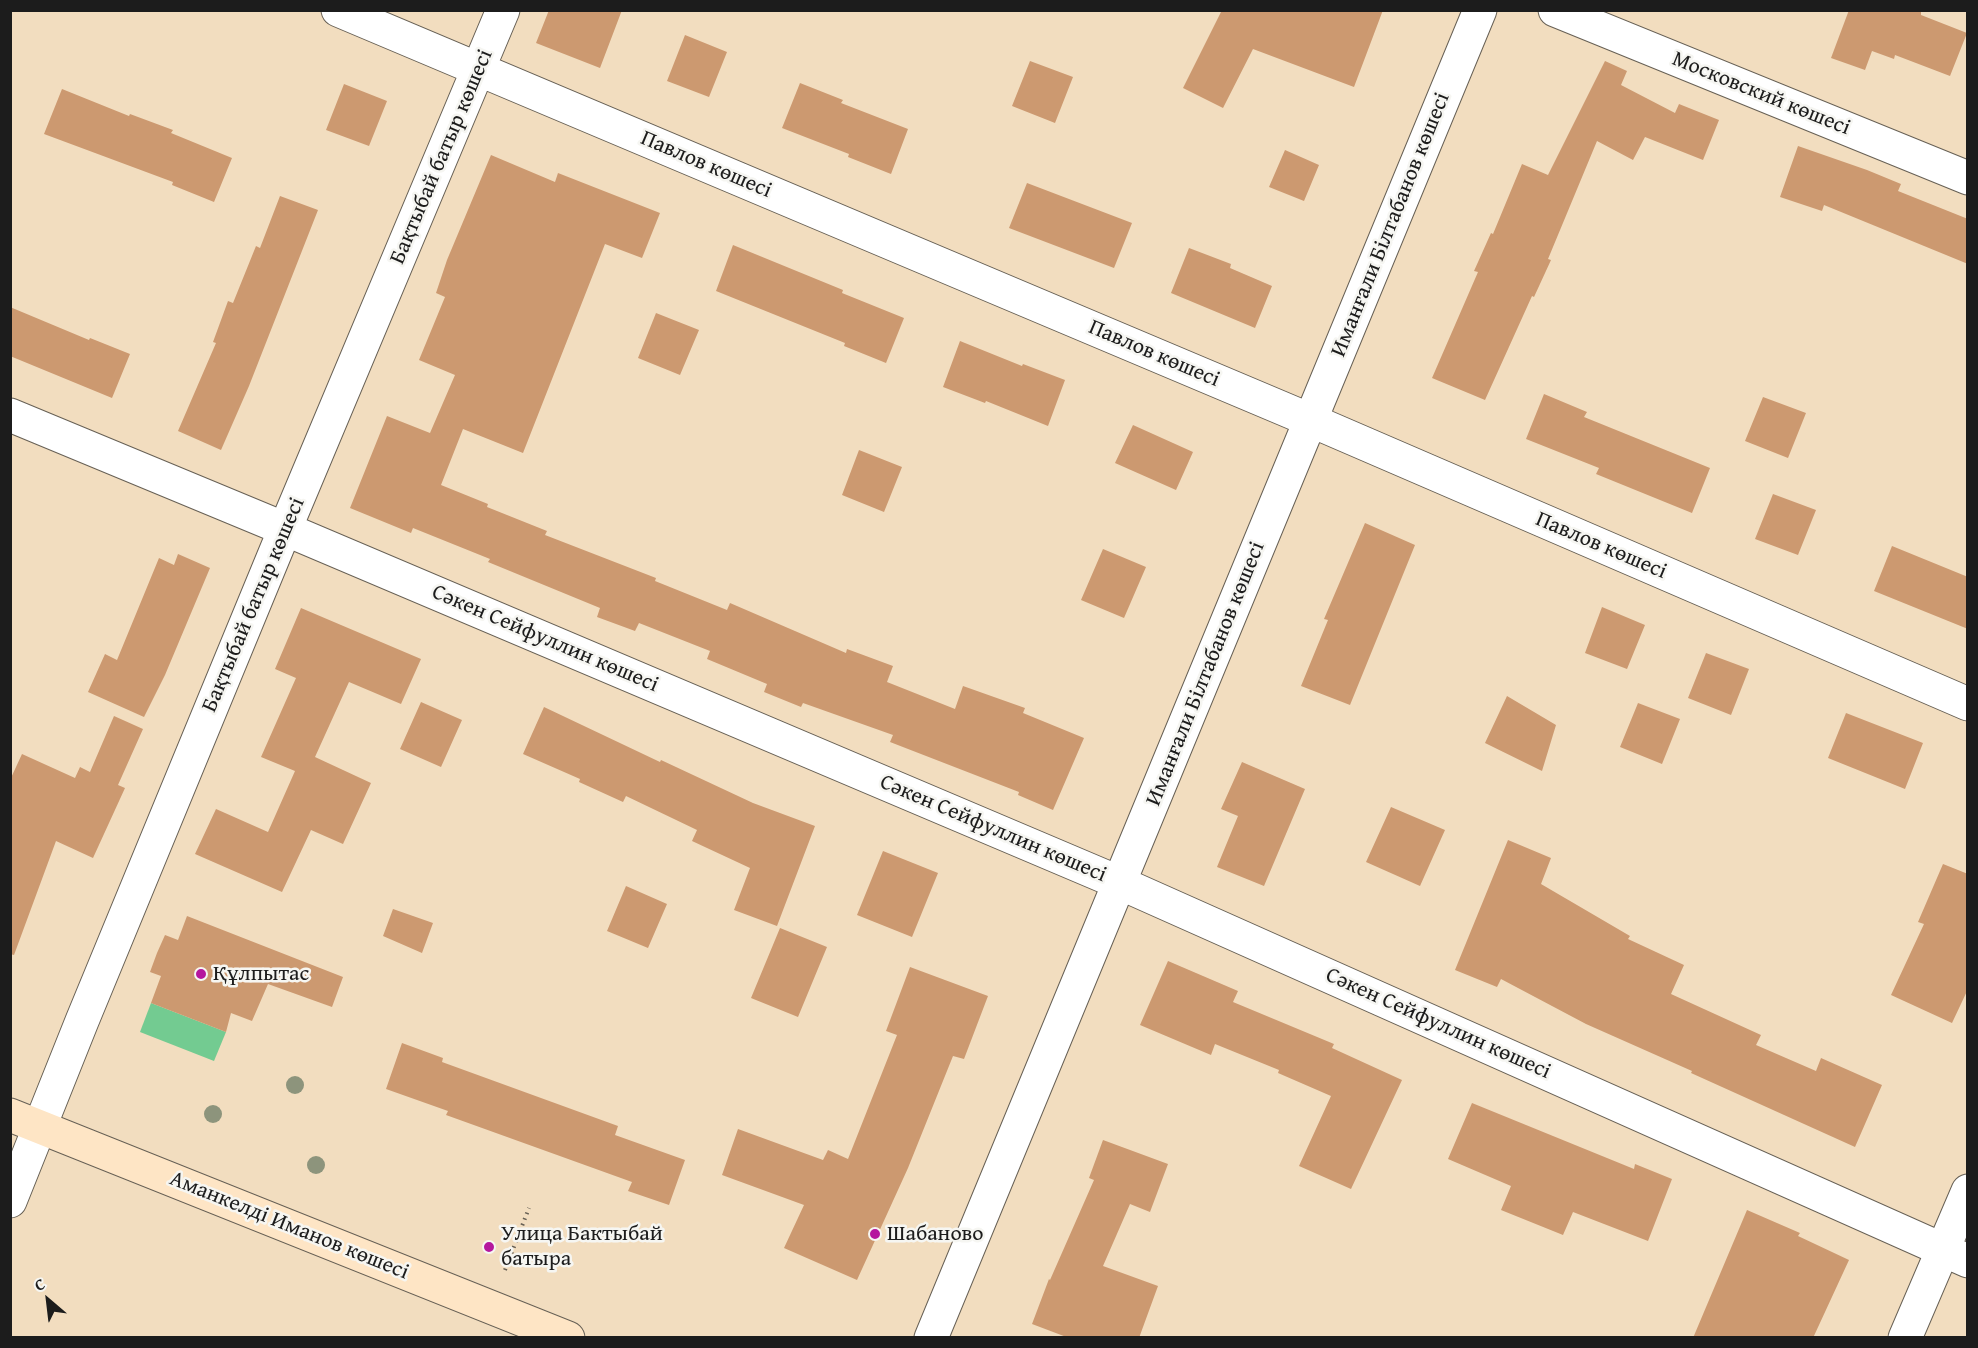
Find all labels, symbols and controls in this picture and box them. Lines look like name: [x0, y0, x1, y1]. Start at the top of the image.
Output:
street label: Бақтыбай батыр көшесі: [385, 46, 499, 268]
street label: Московский көшесі: [1668, 46, 1854, 142]
street label: Иманғали Білтабанов көшесі: [1326, 89, 1456, 361]
street label: Павлов көшесі: [636, 126, 776, 204]
street label: Павлов көшесі: [1084, 315, 1224, 393]
street label: Бақтыбай батыр көшесі: [197, 494, 311, 716]
street label: Павлов көшесі: [1531, 507, 1671, 585]
street label: Иманғали Білтабанов көшесі: [1141, 538, 1271, 810]
street label: Сәкен Сейфуллин көшесі: [428, 579, 662, 699]
street label: Сәкен Сейфуллин көшесі: [876, 769, 1110, 889]
place label: Құлпытас: [213, 961, 309, 987]
street label: Сәкен Сейфуллин көшесі: [1321, 962, 1555, 1086]
marker: Құлпытас: [194, 967, 208, 981]
street label: Аманкелді Иманов көшесі: [166, 1166, 412, 1286]
place label: Улица Бактыбай батыра: [501, 1221, 663, 1272]
place label: Шабаново: [887, 1221, 984, 1247]
marker: Шабаново: [868, 1227, 882, 1241]
marker: Улица Бактыбай батыра: [482, 1240, 496, 1254]
north arrow: [18, 1270, 78, 1330]
text: С: [30, 1271, 49, 1297]

